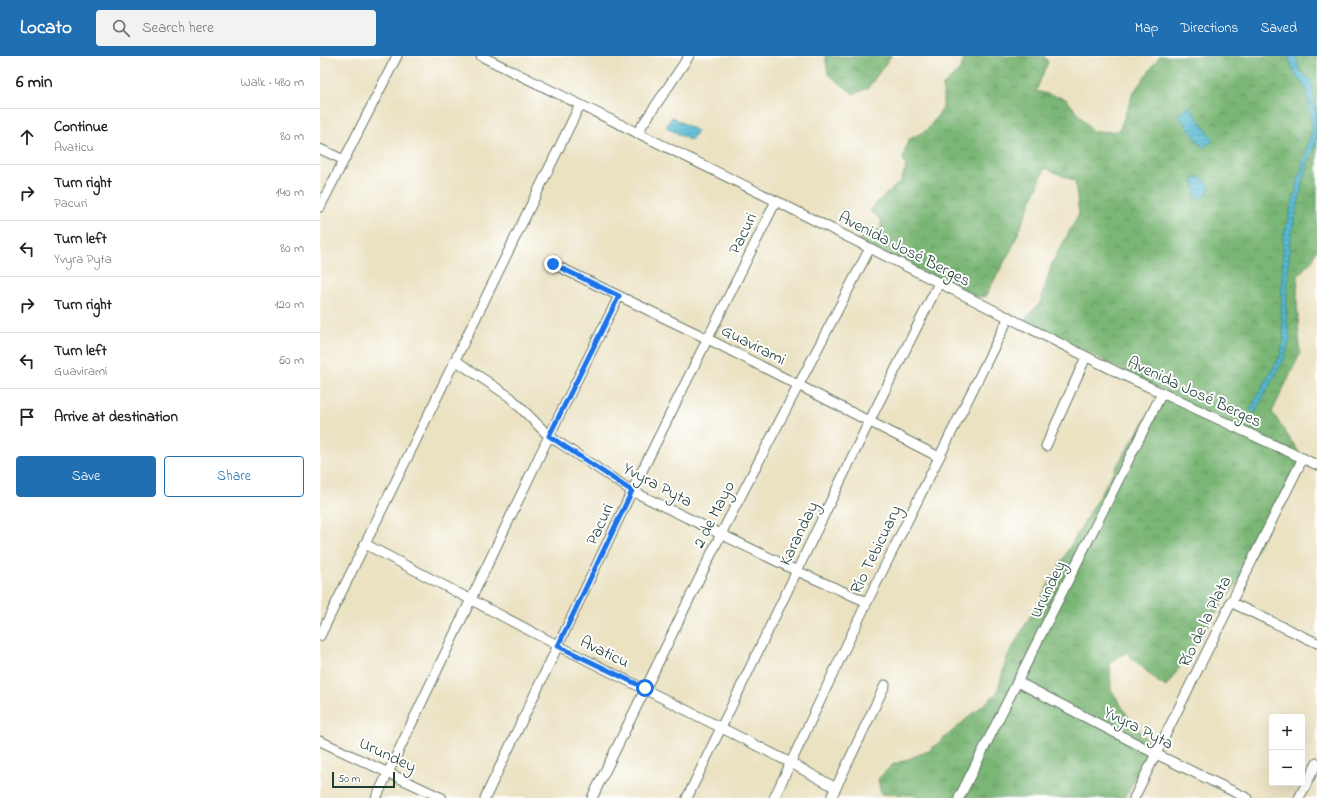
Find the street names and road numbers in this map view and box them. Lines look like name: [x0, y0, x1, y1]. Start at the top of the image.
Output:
street label: Avenida José Berges: [833, 205, 975, 295]
street label: Pacuri: [723, 209, 764, 259]
street label: Guavirami: [717, 318, 790, 372]
street label: Avenida José Berges: [1122, 350, 1266, 436]
street label: Yvyra Pyta: [618, 457, 697, 515]
street label: 2 de Mayo: [687, 477, 743, 553]
street label: Karanday: [773, 497, 826, 570]
street label: Pacuri: [580, 500, 621, 550]
street label: Río Tebicuary: [844, 501, 910, 599]
street label: Urundey: [1024, 557, 1074, 623]
street label: Río de la Plata: [1172, 572, 1238, 672]
street label: Avaticu: [575, 630, 633, 675]
street label: Yvyra Pyta: [1098, 700, 1178, 758]
street label: Urundey: [354, 731, 420, 780]

